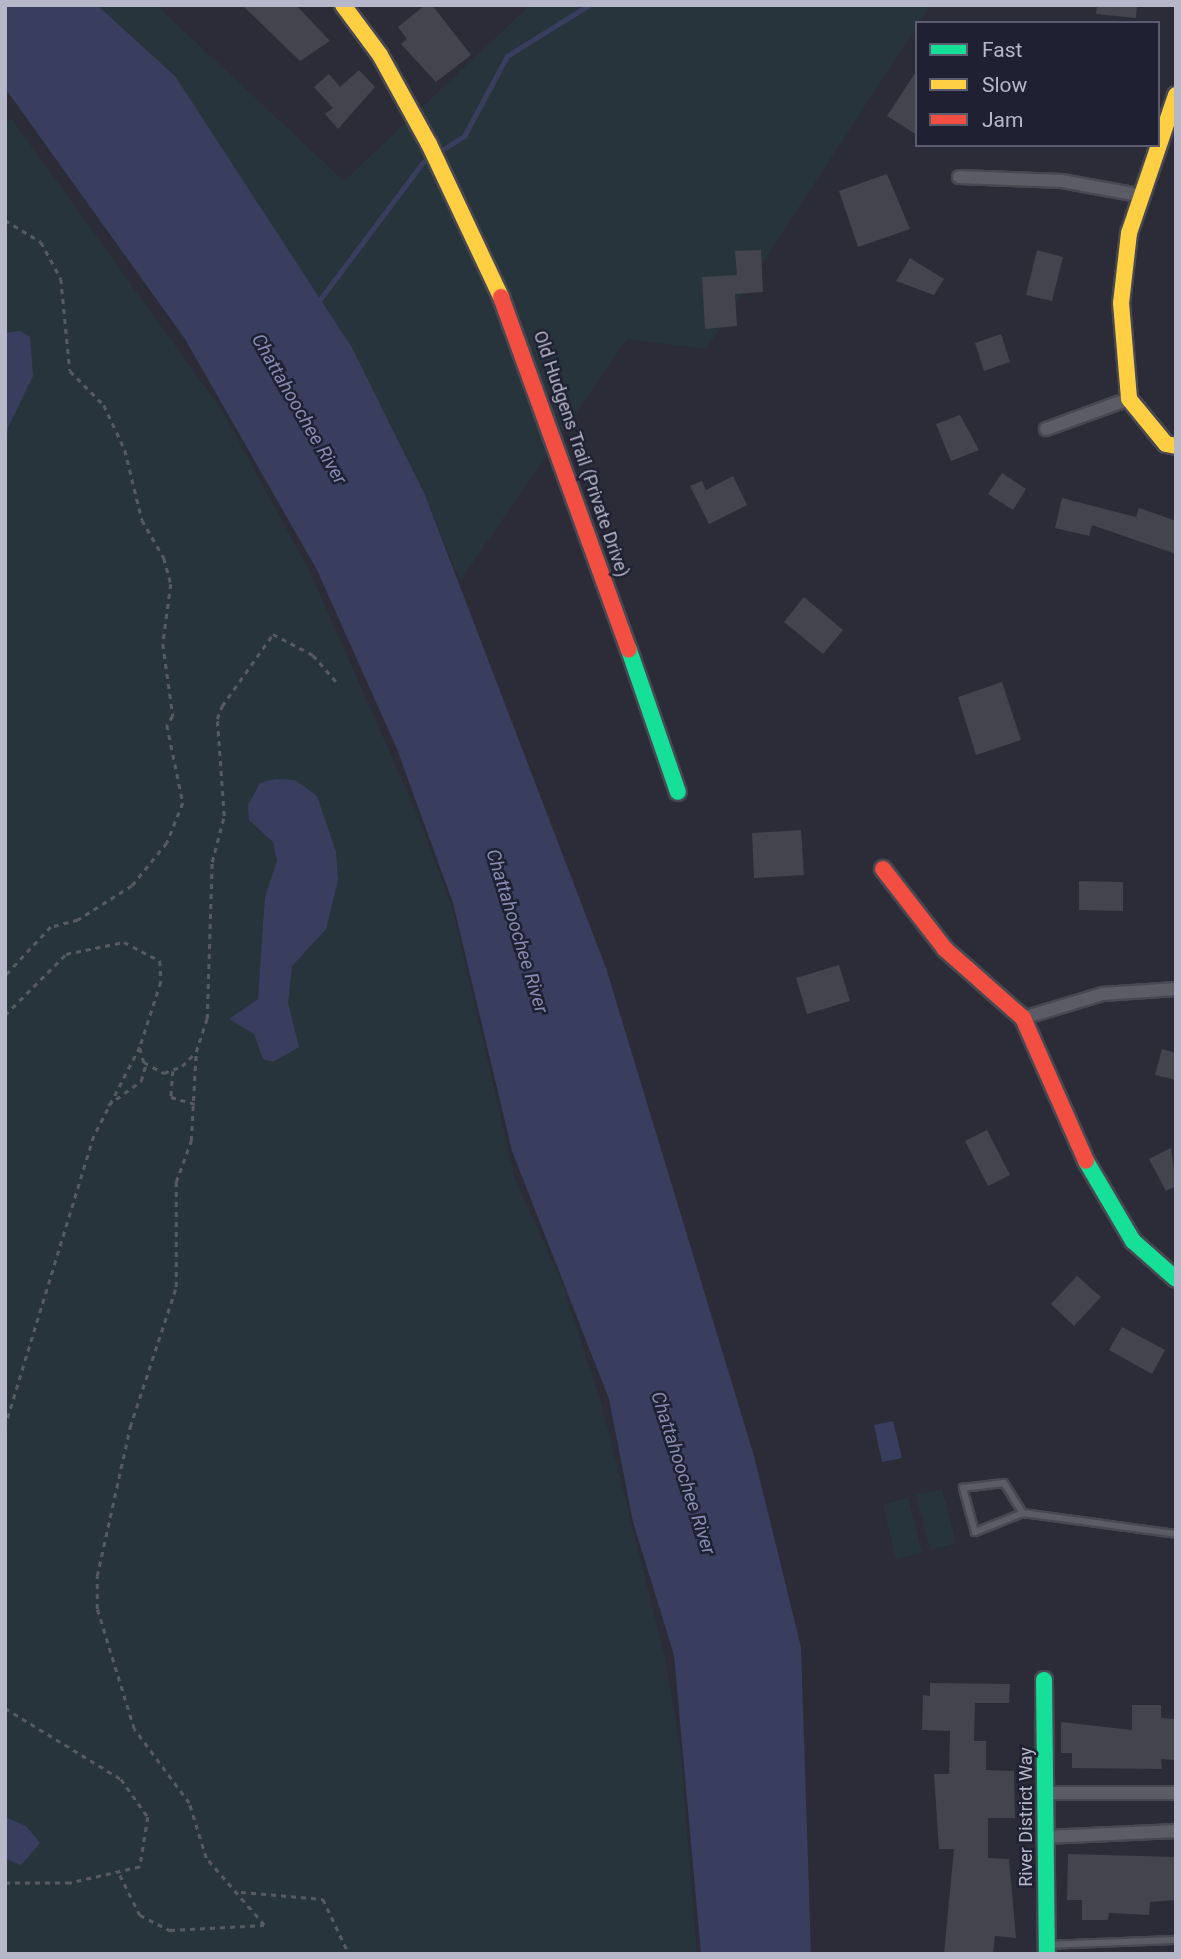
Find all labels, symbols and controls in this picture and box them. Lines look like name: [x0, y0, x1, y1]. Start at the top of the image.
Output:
legend: [915, 21, 1160, 147]
text: Fast: [982, 38, 1022, 62]
text: Slow: [982, 73, 1027, 97]
text: Jam: [982, 108, 1023, 132]
street label: Old Hudgens Trail (Private Drive): [529, 328, 633, 580]
water label: Chattahoochee River: [247, 330, 351, 488]
water label: Chattahoochee River: [481, 846, 553, 1016]
water label: Chattahoochee River: [646, 1389, 720, 1557]
street label: River District Way: [1015, 1747, 1037, 1887]

